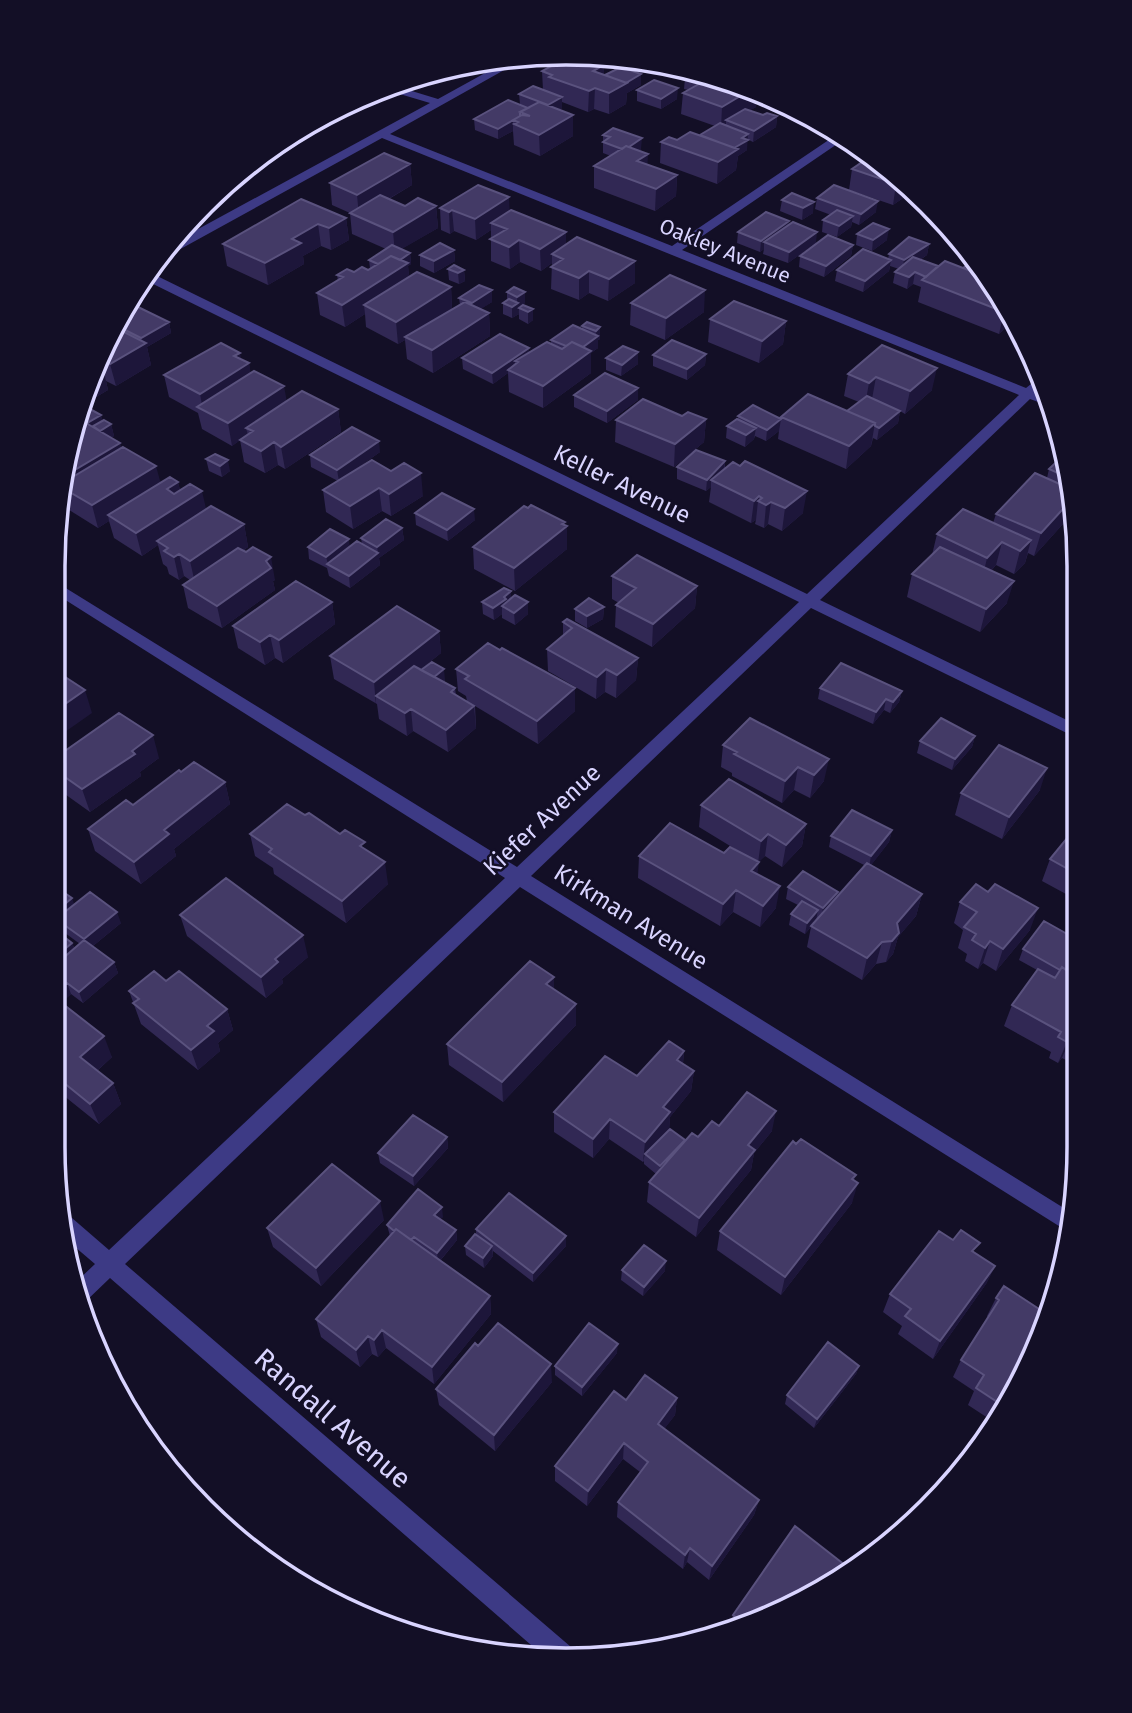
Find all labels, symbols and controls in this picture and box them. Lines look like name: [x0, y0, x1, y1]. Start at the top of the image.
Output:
street label: Oakley Avenue: [655, 213, 795, 289]
street label: Keller Avenue: [549, 439, 695, 529]
street label: Kiefer Avenue: [478, 759, 606, 881]
street label: Kirkman Avenue: [549, 858, 713, 976]
street label: Randall Avenue: [248, 1341, 418, 1495]

